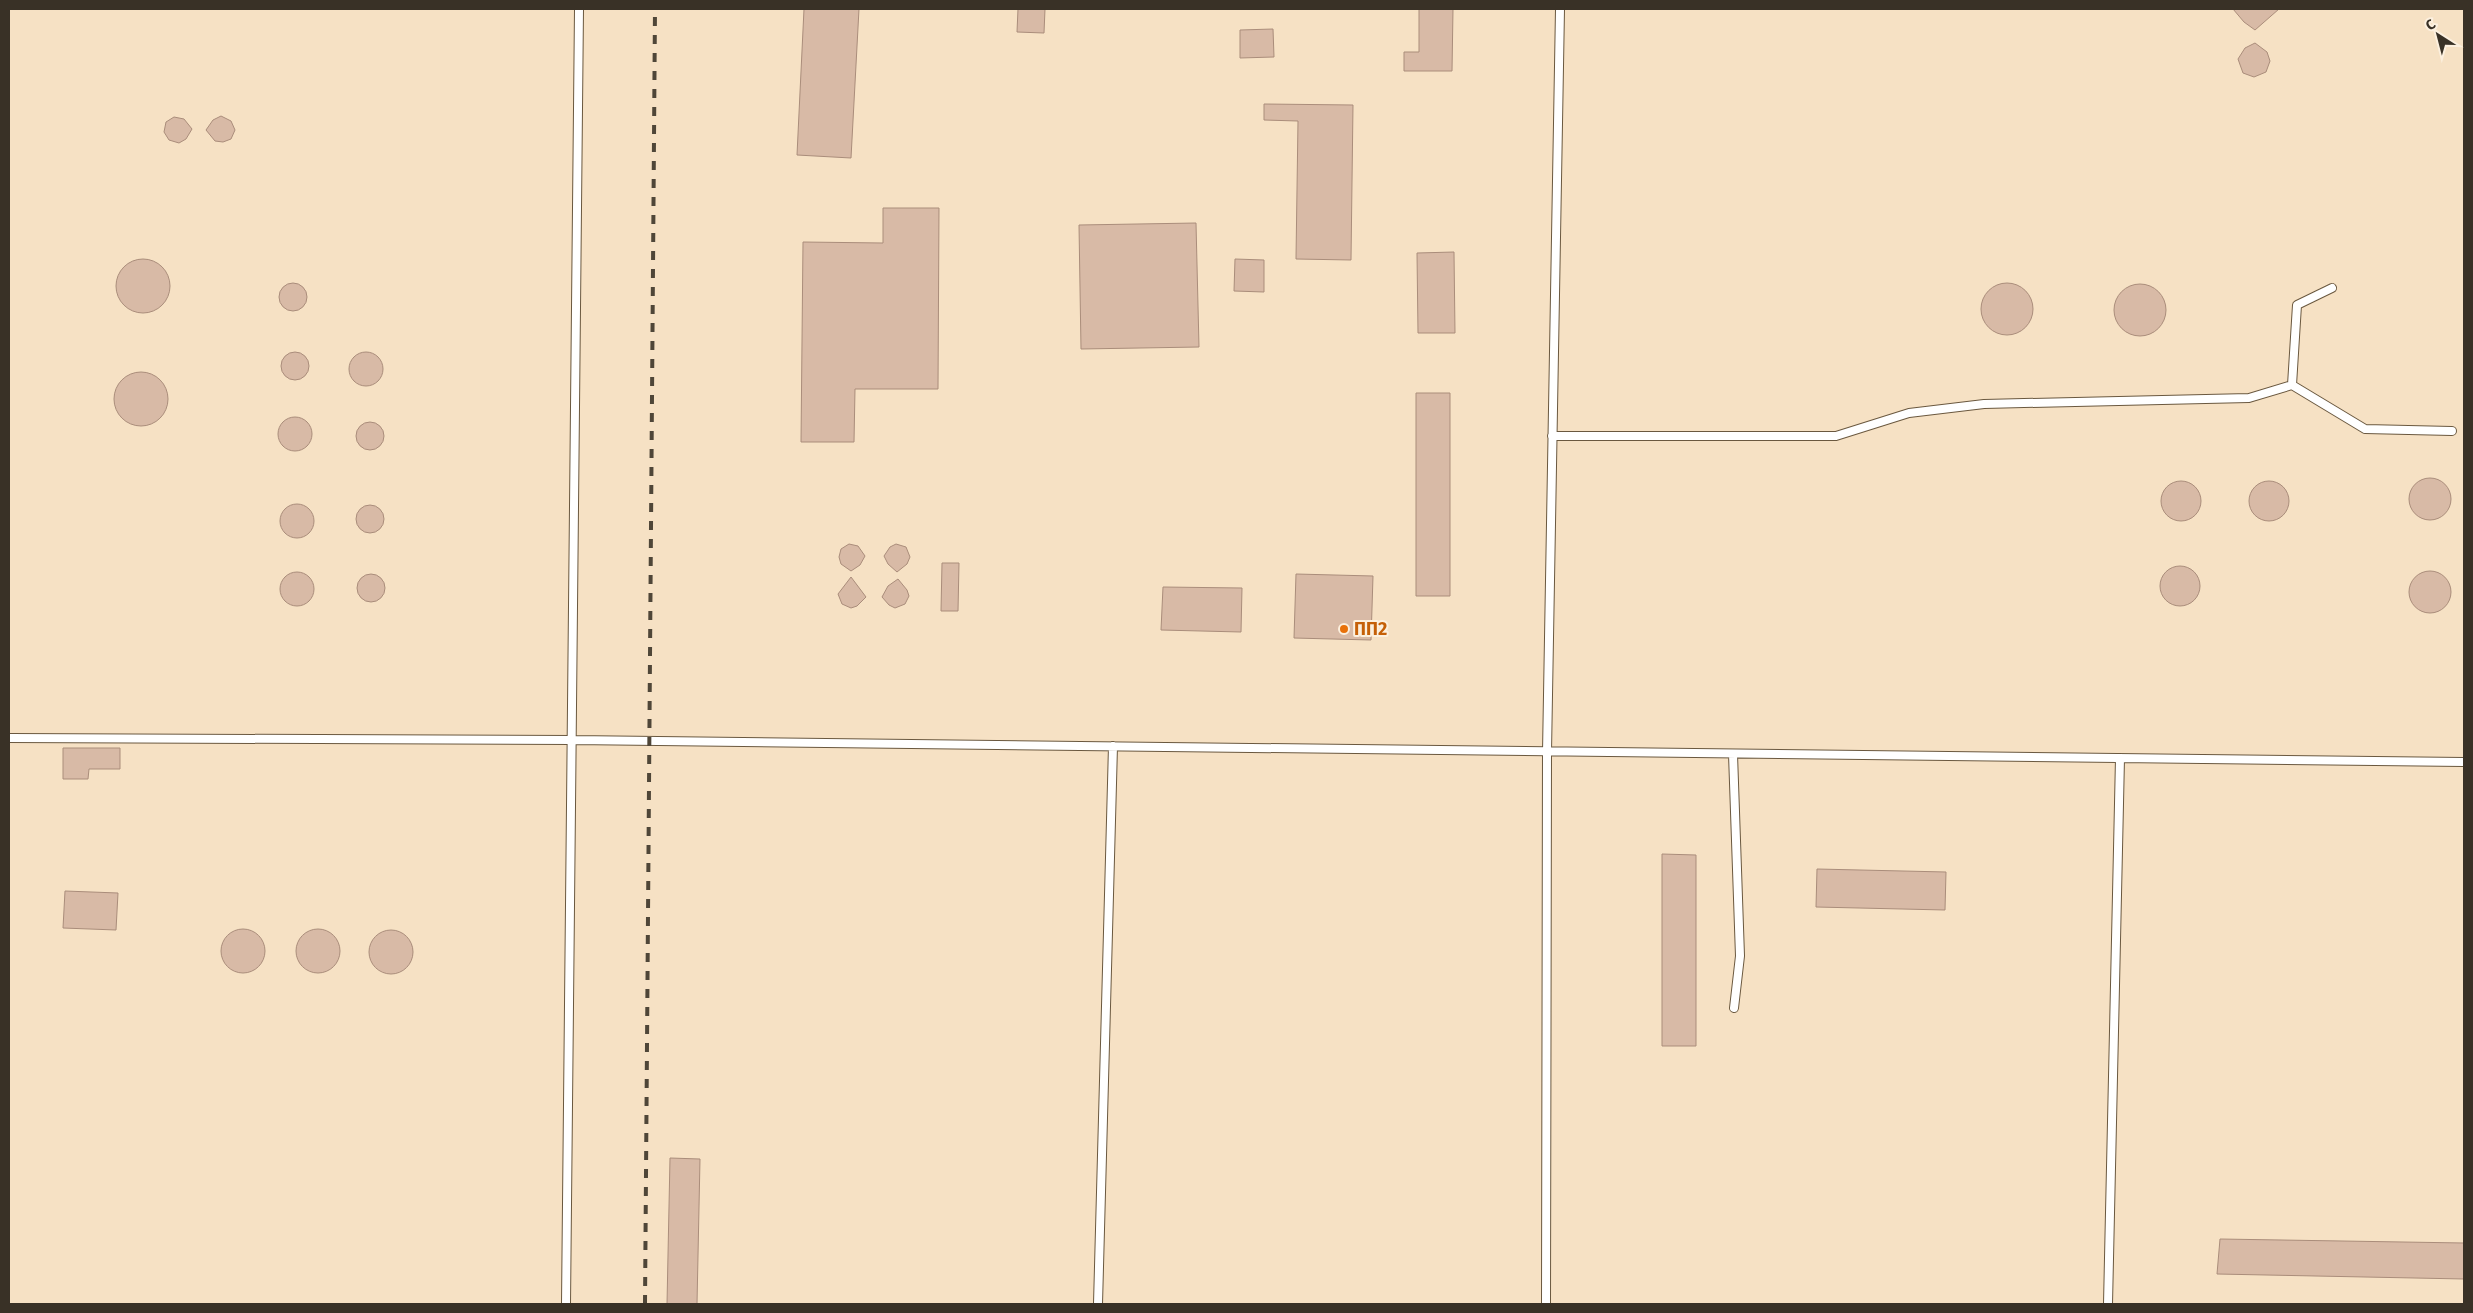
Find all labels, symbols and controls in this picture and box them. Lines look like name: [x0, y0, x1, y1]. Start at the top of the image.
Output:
north arrow: [2413, 10, 2463, 60]
text: С: [2422, 16, 2439, 34]
place label: ПП2: [1354, 618, 1387, 640]
marker: ПП2: [1338, 623, 1350, 635]

